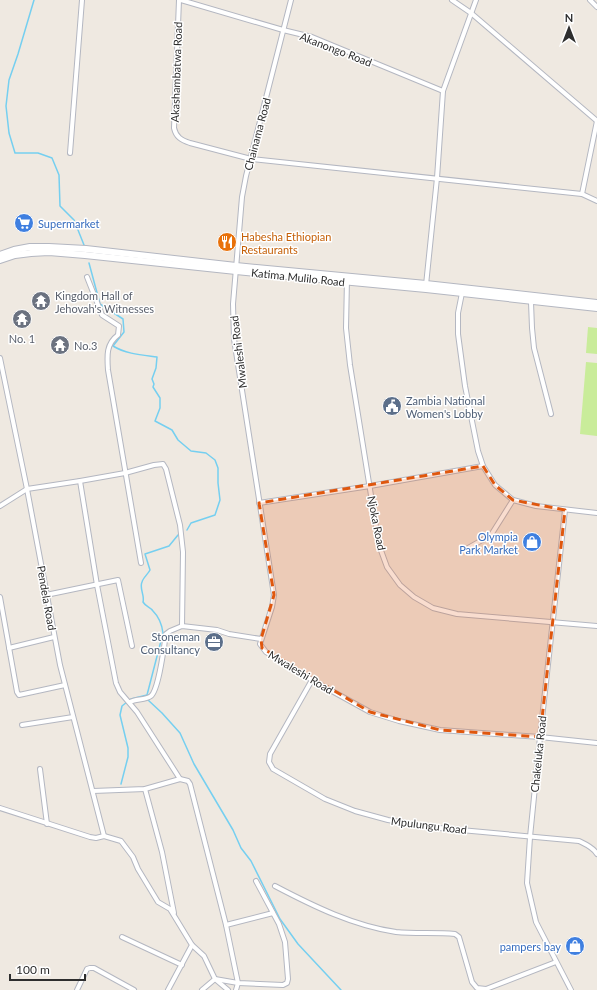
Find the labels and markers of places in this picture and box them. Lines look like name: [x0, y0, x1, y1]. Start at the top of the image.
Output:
supermarket icon: Supermarket: [13, 212, 35, 234]
place label: Supermarket: [38, 217, 100, 230]
place label: Habesha Ethiopian Restaurants: [241, 230, 331, 256]
restaurant icon: Habesha Ethiopian Restaurants: [216, 231, 238, 253]
place label: Kingdom Hall of Jehovah's Witnesses: [55, 289, 154, 315]
temple icon: Kingdom Hall of Jehovah's Witnesses: [30, 290, 52, 312]
temple icon: No. 1: [11, 308, 33, 330]
place label: No. 1: [9, 332, 35, 345]
temple icon: No.3: [49, 334, 71, 356]
place label: No.3: [74, 339, 97, 352]
place label: Zambia National Women's Lobby: [406, 394, 485, 420]
public building icon: Zambia National Women's Lobby: [381, 395, 403, 417]
place label: Olympia Park Market: [459, 530, 518, 556]
shop icon: Olympia Park Market: [521, 531, 543, 553]
place label: Stoneman Consultancy: [140, 630, 200, 656]
office icon: Stoneman Consultancy: [203, 631, 225, 653]
shop icon: pampers bay: [564, 935, 586, 957]
place label: pampers bay: [500, 940, 561, 953]

